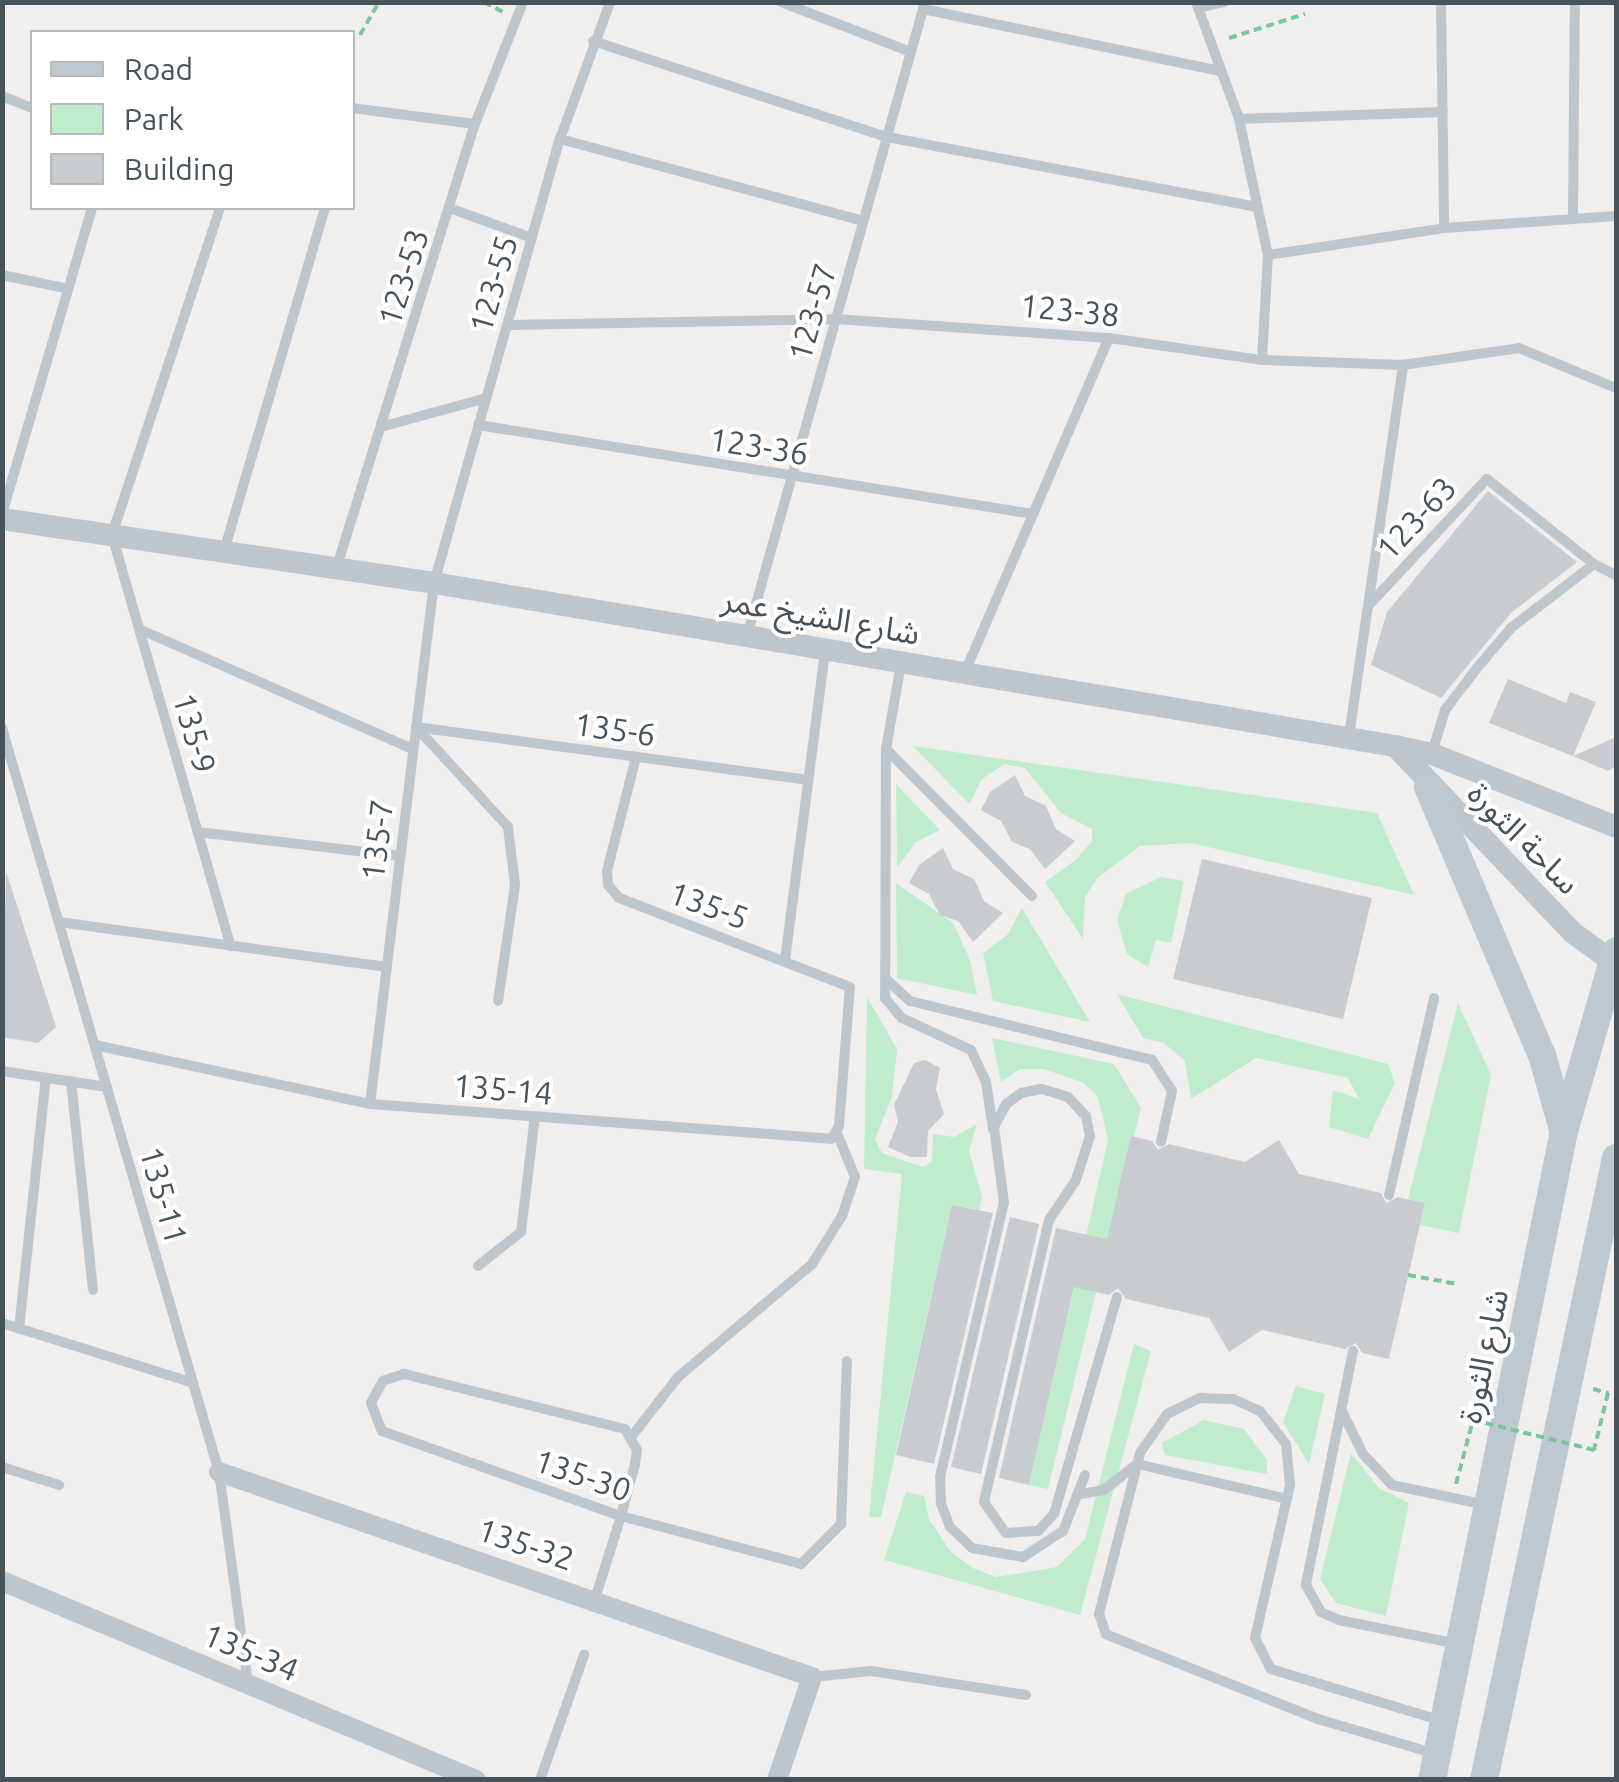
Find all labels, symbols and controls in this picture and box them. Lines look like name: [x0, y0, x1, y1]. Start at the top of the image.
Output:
legend: [30, 30, 355, 210]
text: Road: [124, 52, 193, 86]
text: Park: [124, 102, 184, 136]
text: Building: [124, 152, 235, 186]
street label: 123-53: [369, 224, 437, 330]
street label: 123-55: [461, 231, 525, 337]
street label: 123-57: [780, 259, 844, 365]
street label: 123-38: [1019, 286, 1121, 334]
street label: 123-36: [707, 419, 811, 473]
street label: 123-63: [1368, 469, 1464, 567]
street label: شارع الشيخ عمر: [719, 580, 923, 652]
street label: 135-9: [165, 689, 225, 777]
street label: 135-6: [572, 704, 658, 754]
street label: ساحة الثورة: [1460, 774, 1588, 902]
street label: 135-7: [353, 797, 401, 883]
street label: 135-5: [664, 873, 754, 937]
street label: 135-14: [452, 1066, 554, 1112]
street label: 135-11: [132, 1142, 196, 1248]
street label: شارع الثورة: [1450, 1285, 1516, 1427]
street label: 135-30: [530, 1441, 636, 1509]
street label: 135-32: [473, 1510, 579, 1578]
street label: 135-34: [198, 1615, 304, 1689]

